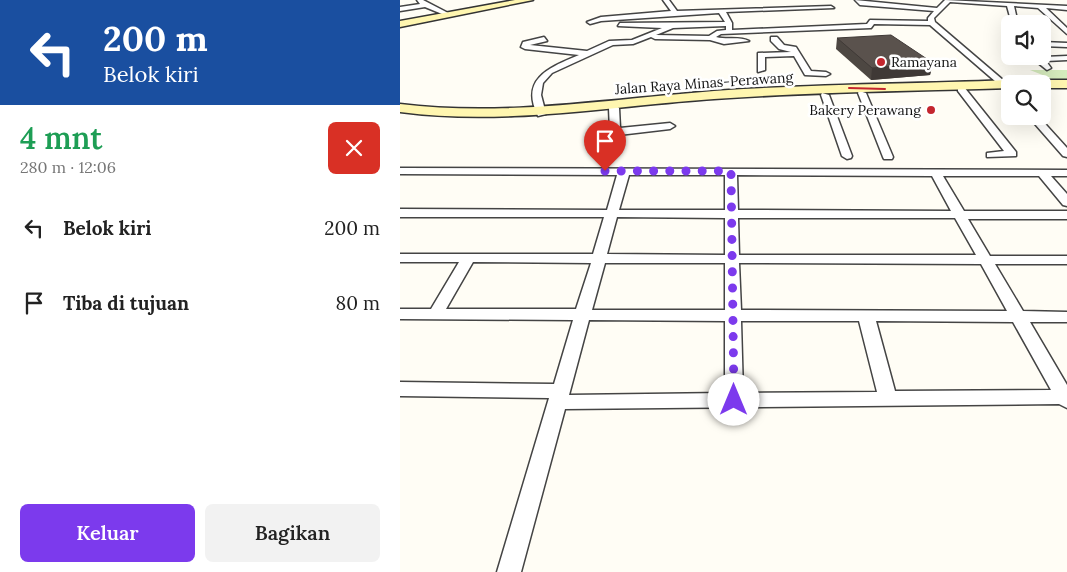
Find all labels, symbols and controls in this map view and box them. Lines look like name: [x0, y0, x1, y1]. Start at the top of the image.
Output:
map controls: [1001, 15, 1051, 125]
button: sound: [1001, 15, 1051, 65]
text: 200 m: [103, 16, 208, 61]
icon: left: [20, 20, 85, 85]
place label: Ramayana: [891, 53, 957, 71]
marker: Ramayana: [875, 56, 887, 68]
text: Belok kiri: [103, 60, 199, 88]
street label: Jalan Raya Minas-Perawang: [613, 68, 794, 98]
button: search: [1001, 75, 1051, 125]
place label: Bakery Perawang: [809, 101, 921, 119]
marker: Bakery Perawang: [925, 104, 937, 116]
text: 4 mnt: [20, 119, 102, 157]
pin: [584, 120, 626, 171]
button: close: [328, 122, 380, 174]
icon: arrive: [591, 127, 619, 155]
text: 280 m · 12:06: [20, 157, 116, 177]
icon: left: [20, 214, 48, 242]
text: Belok kiri: [63, 216, 152, 240]
text: 200 m: [324, 216, 380, 240]
icon: arrive: [20, 289, 48, 317]
text: Tiba di tujuan: [63, 291, 189, 315]
text: 80 m: [336, 291, 380, 315]
position arrow: [707, 373, 759, 425]
button: Keluar: [20, 504, 195, 562]
button: Bagikan: [205, 504, 380, 562]

